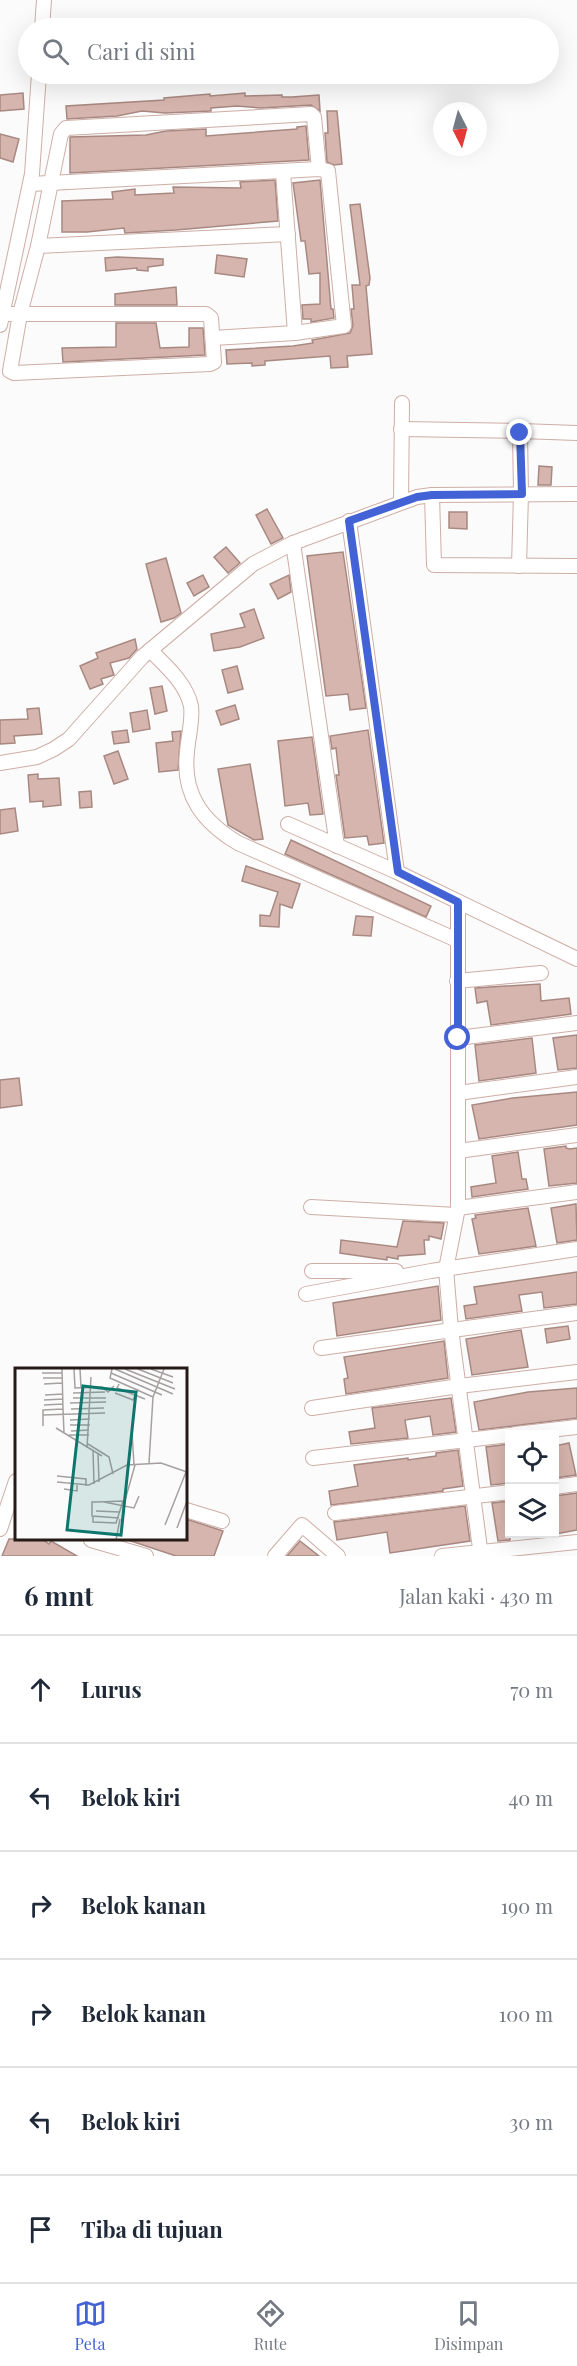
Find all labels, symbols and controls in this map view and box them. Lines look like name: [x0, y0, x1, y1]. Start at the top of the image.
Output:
search box: [18, 18, 559, 84]
icon: search: [39, 35, 72, 68]
text: Cari di sini: [87, 36, 195, 66]
north arrow: [433, 102, 487, 156]
route end: [506, 419, 532, 445]
route start: [444, 1024, 470, 1050]
inset map: [15, 1368, 188, 1541]
map controls: [505, 1430, 559, 1538]
button: locate: [505, 1430, 559, 1484]
button: layers: [505, 1484, 559, 1538]
text: 6 mnt: [24, 1578, 93, 1613]
text: Jalan kaki · 430 m: [399, 1582, 553, 1609]
icon: ahead: [24, 1673, 57, 1706]
text: Lurus: [81, 1674, 142, 1704]
text: 70 m: [510, 1676, 553, 1703]
icon: left: [24, 1781, 57, 1814]
text: Belok kiri: [81, 1782, 180, 1812]
text: 40 m: [508, 1784, 553, 1811]
icon: right: [24, 1889, 57, 1922]
text: Belok kanan: [81, 1890, 206, 1920]
text: 190 m: [501, 1892, 553, 1919]
icon: right: [24, 1997, 57, 2030]
text: Belok kanan: [81, 1998, 206, 2028]
text: 100 m: [499, 2000, 553, 2027]
icon: left: [24, 2105, 57, 2138]
text: Belok kiri: [81, 2106, 180, 2136]
text: 30 m: [509, 2108, 553, 2135]
icon: arrive: [24, 2213, 57, 2246]
text: Tiba di tujuan: [81, 2214, 223, 2244]
tab: Peta: [74, 2297, 107, 2354]
tab: Rute: [254, 2297, 287, 2354]
tab: Disimpan: [434, 2297, 503, 2354]

